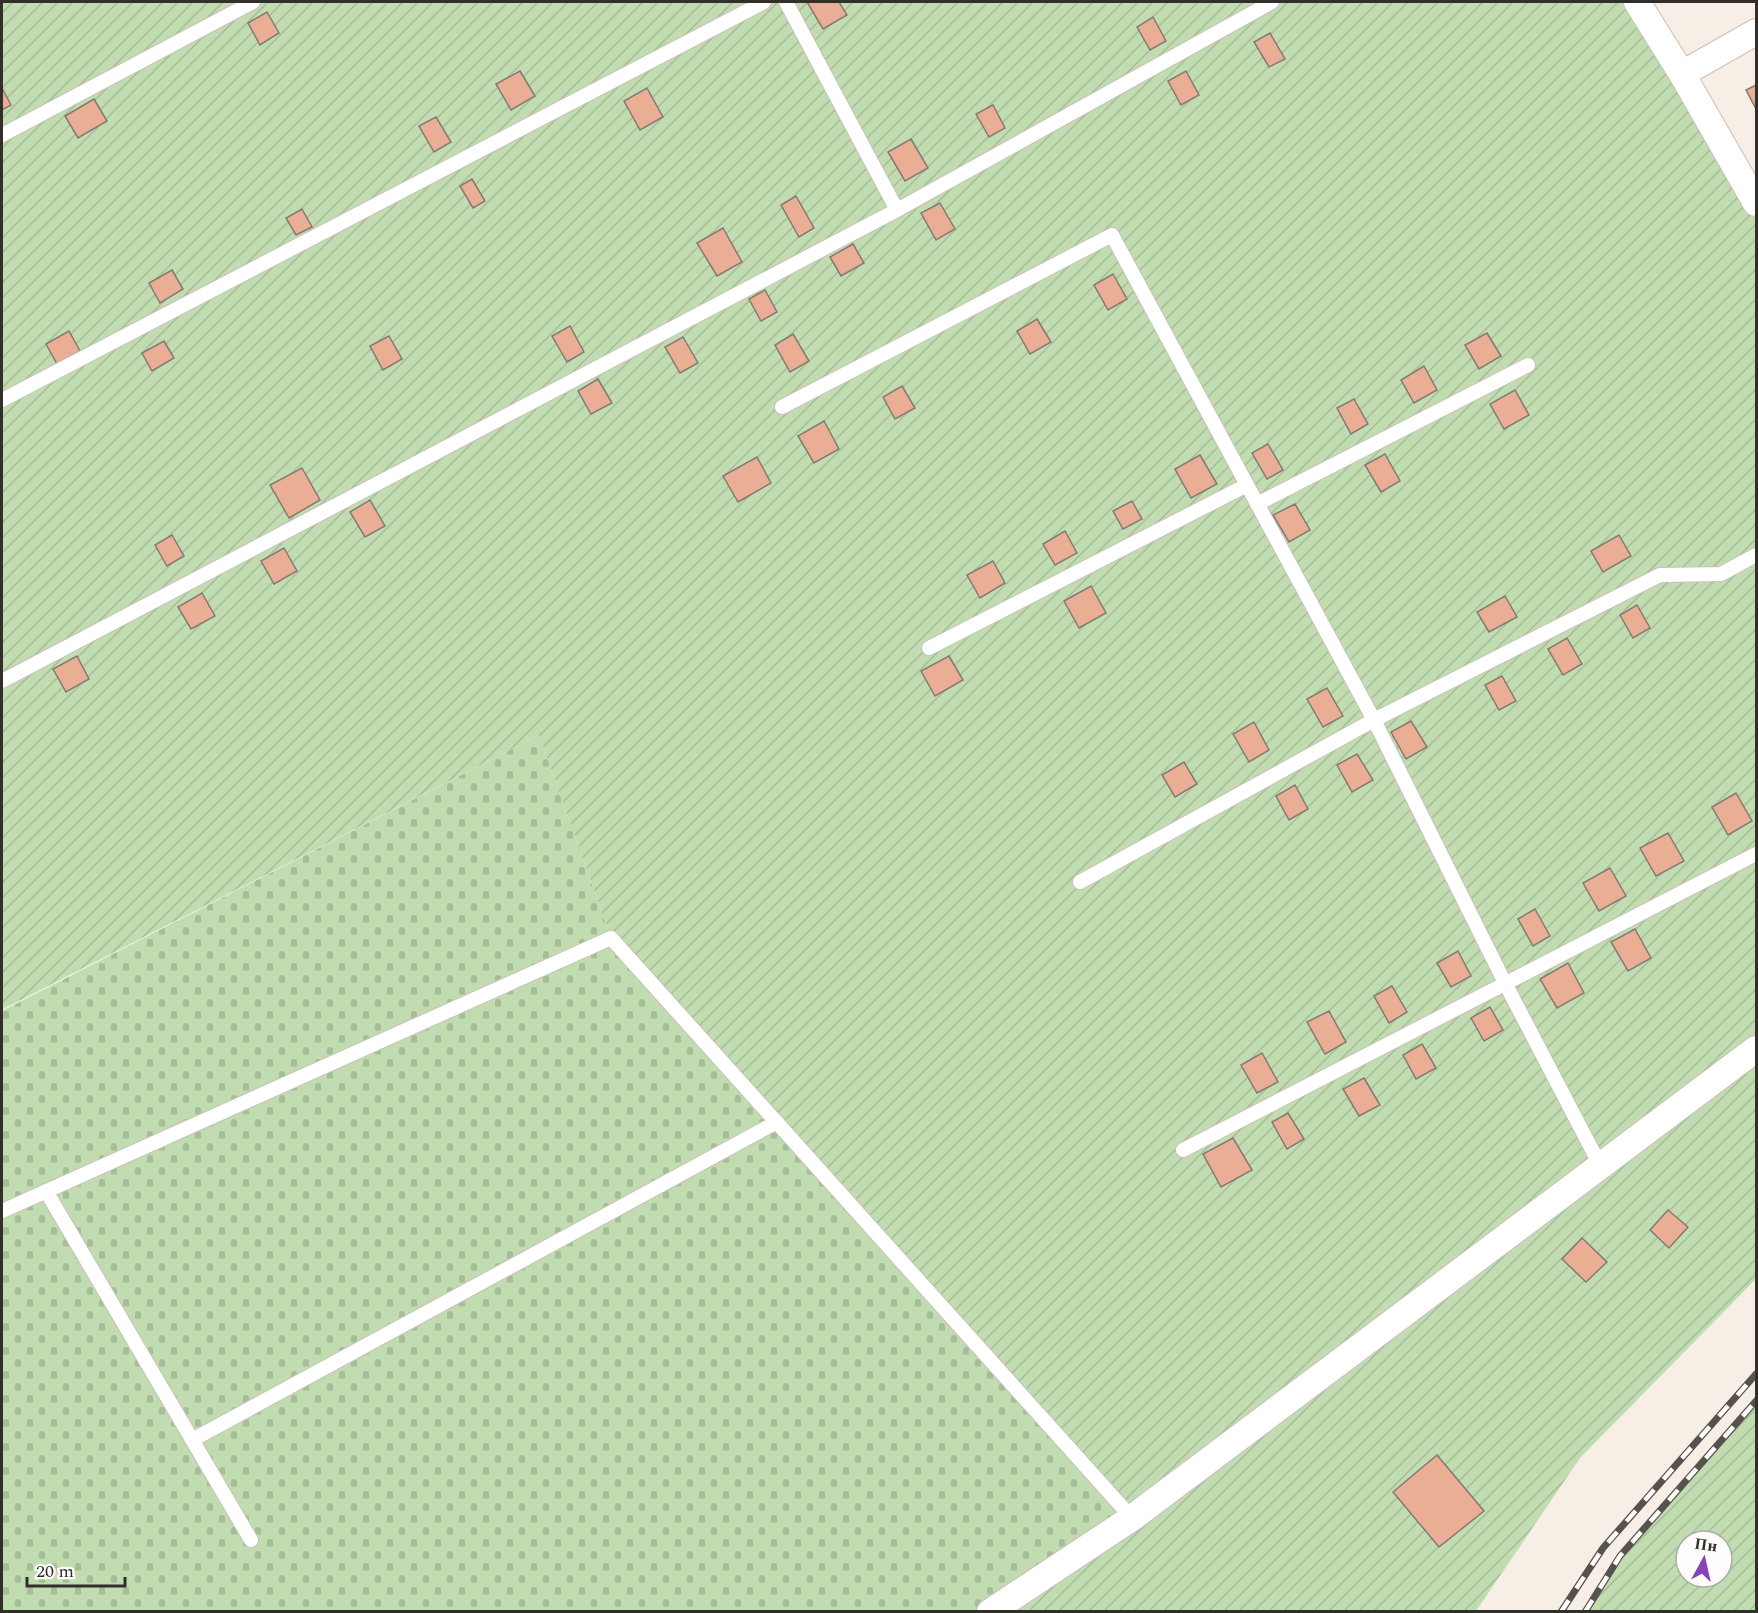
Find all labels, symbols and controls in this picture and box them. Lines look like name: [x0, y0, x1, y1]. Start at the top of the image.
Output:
north arrow: [1674, 1529, 1734, 1589]
text: Пн: [1693, 1532, 1719, 1559]
scale bar: [27, 1550, 124, 1588]
text: 20 m: [36, 1558, 74, 1585]

